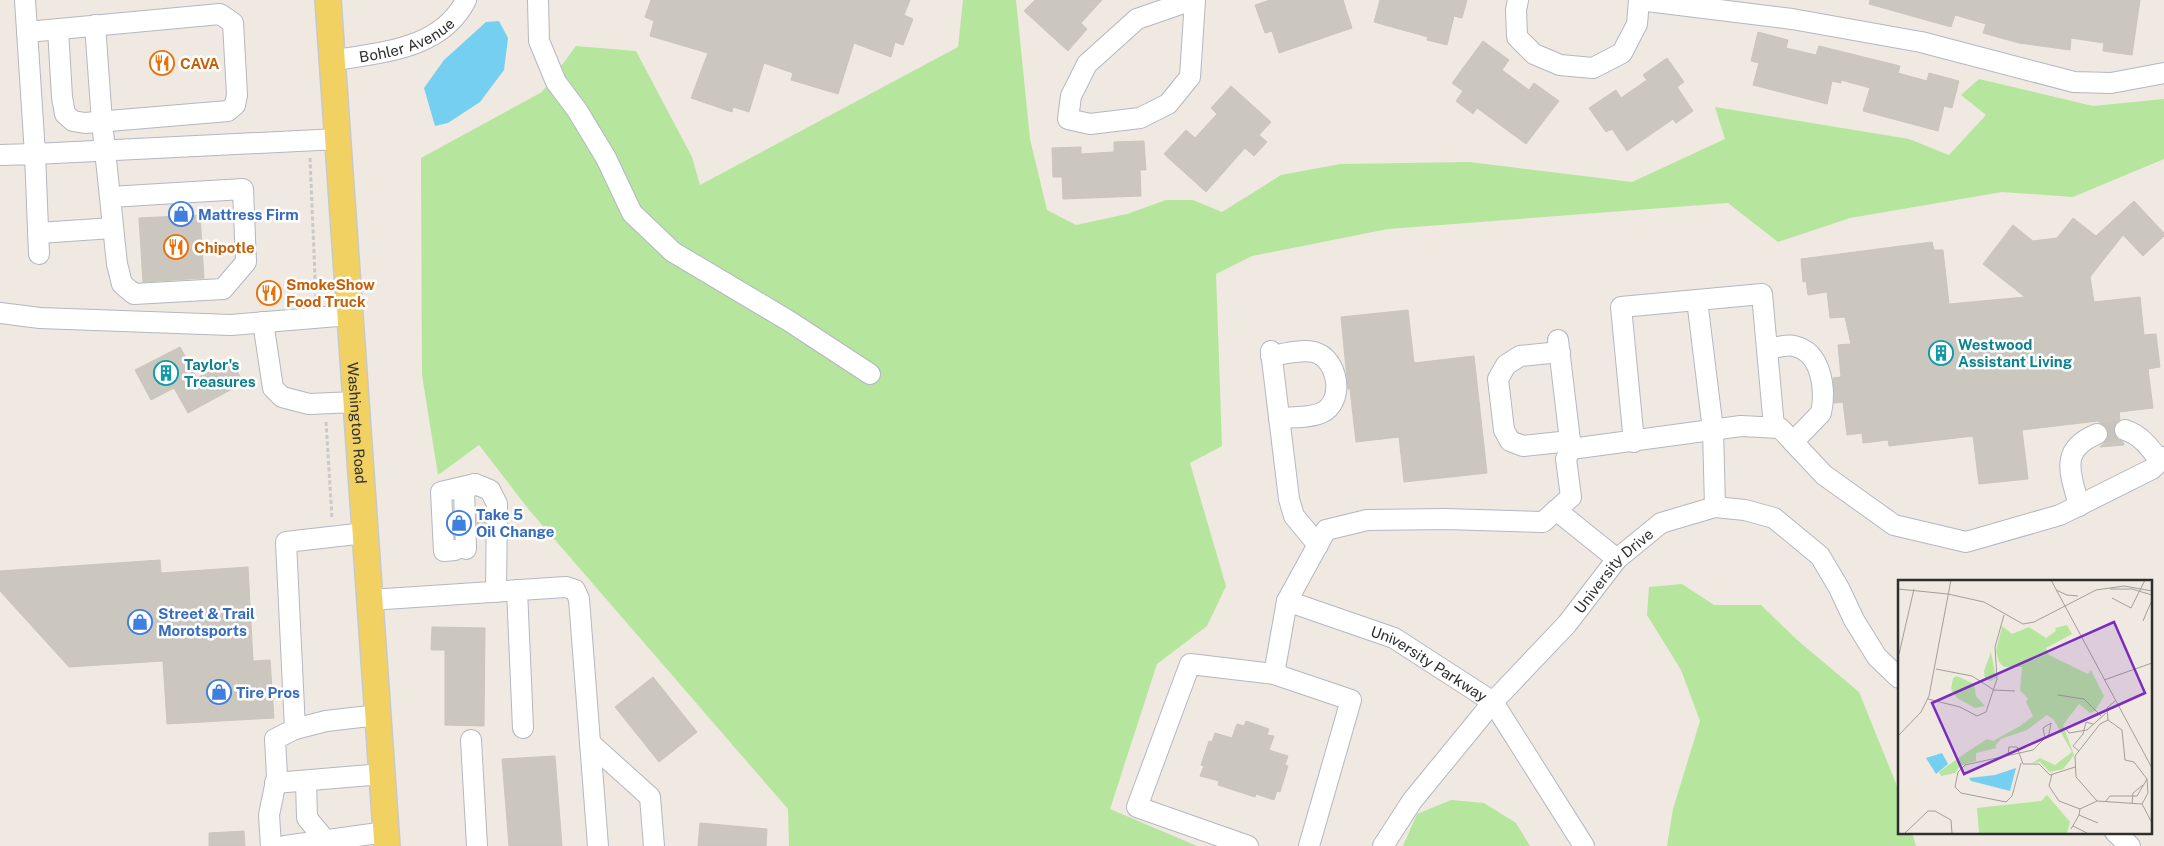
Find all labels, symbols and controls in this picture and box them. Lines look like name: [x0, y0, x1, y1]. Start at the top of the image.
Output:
street label: Bohler Avenue: [358, 14, 457, 65]
restaurant icon: CAVA: [149, 50, 175, 76]
place label: CAVA: [180, 55, 220, 72]
shop icon: Mattress Firm: [168, 201, 194, 227]
place label: Mattress Firm: [198, 206, 299, 223]
restaurant icon: Chipotle: [163, 234, 189, 260]
place label: Chipotle: [194, 239, 255, 256]
place label: SmokeShow Food Truck: [286, 276, 375, 310]
restaurant icon: SmokeShow Food Truck: [256, 280, 282, 306]
place label: Westwood Assistant Living: [1958, 336, 2073, 370]
building icon: Westwood Assistant Living: [1928, 340, 1954, 366]
place label: Taylor's Treasures: [184, 356, 256, 390]
building icon: Taylor's Treasures: [153, 360, 179, 386]
street label: Washington Road: [345, 362, 370, 484]
place label: Take 5 Oil Change: [476, 506, 554, 540]
shop icon: Take 5 Oil Change: [446, 510, 472, 536]
street label: University Drive: [1570, 525, 1656, 616]
inset map: [1898, 580, 2152, 834]
place label: Street & Trail Morotsports: [158, 605, 255, 639]
shop icon: Street & Trail Morotsports: [127, 609, 153, 635]
street label: University Parkway: [1369, 622, 1490, 705]
shop icon: Tire Pros: [206, 679, 232, 705]
place label: Tire Pros: [236, 684, 300, 701]

